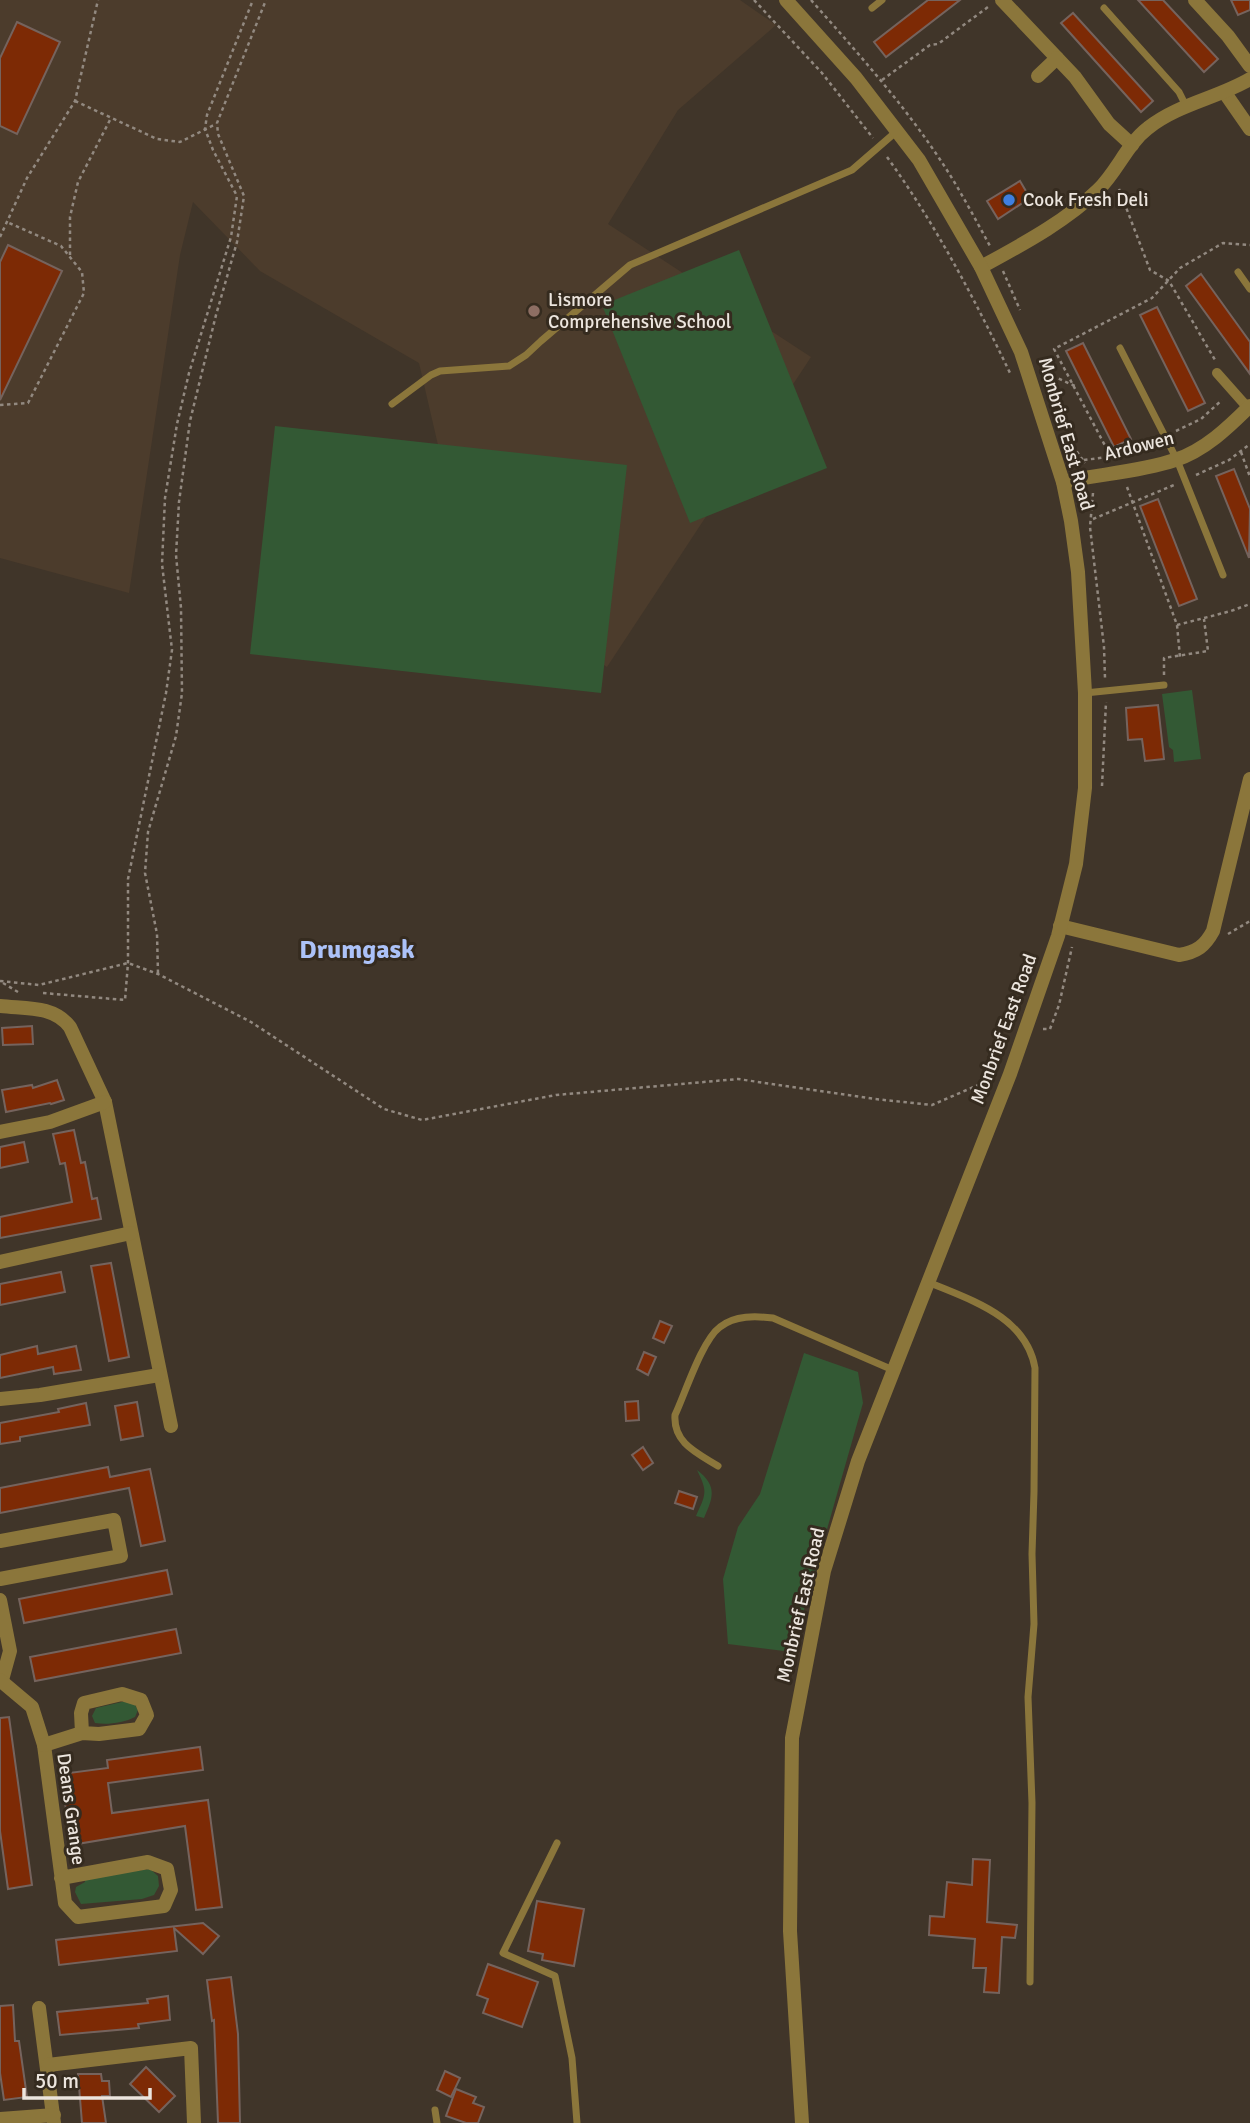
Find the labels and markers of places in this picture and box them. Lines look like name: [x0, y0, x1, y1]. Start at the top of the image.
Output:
place label: Cook Fresh Deli: [1023, 188, 1149, 212]
marker: Cook Fresh Deli: [1001, 192, 1017, 208]
place label: Lismore Comprehensive School: [548, 288, 731, 334]
marker: Lismore Comprehensive School: [526, 303, 542, 319]

